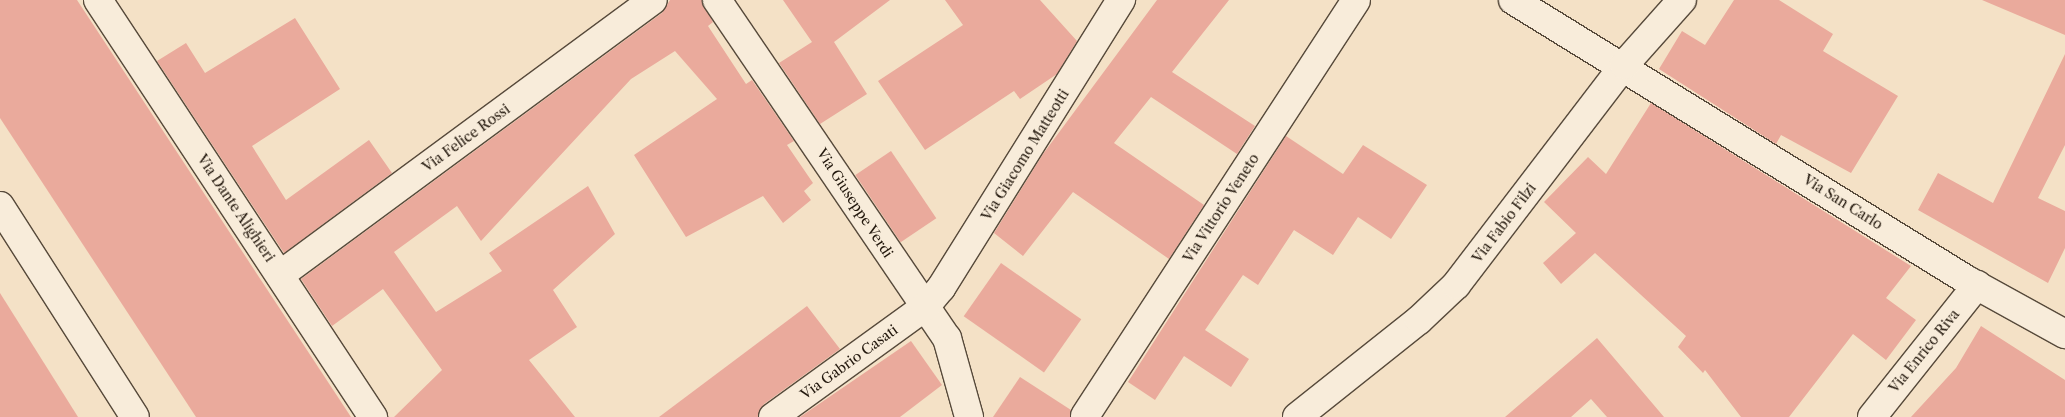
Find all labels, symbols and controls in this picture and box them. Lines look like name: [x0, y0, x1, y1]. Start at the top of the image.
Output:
street label: Via Giacomo Matteotti: [978, 86, 1072, 224]
street label: Via Felice Rossi: [419, 101, 513, 175]
street label: Via Giuseppe Verdi: [813, 145, 897, 261]
street label: Via Vittorio Veneto: [1179, 150, 1263, 266]
street label: Via Dante Alighieri: [194, 151, 278, 265]
street label: Via San Carlo: [1800, 171, 1886, 233]
street label: Via Fabio Filzi: [1469, 180, 1539, 266]
street label: Via Enrico Riva: [1885, 306, 1963, 396]
street label: Via Gabrio Casati: [797, 321, 901, 403]

